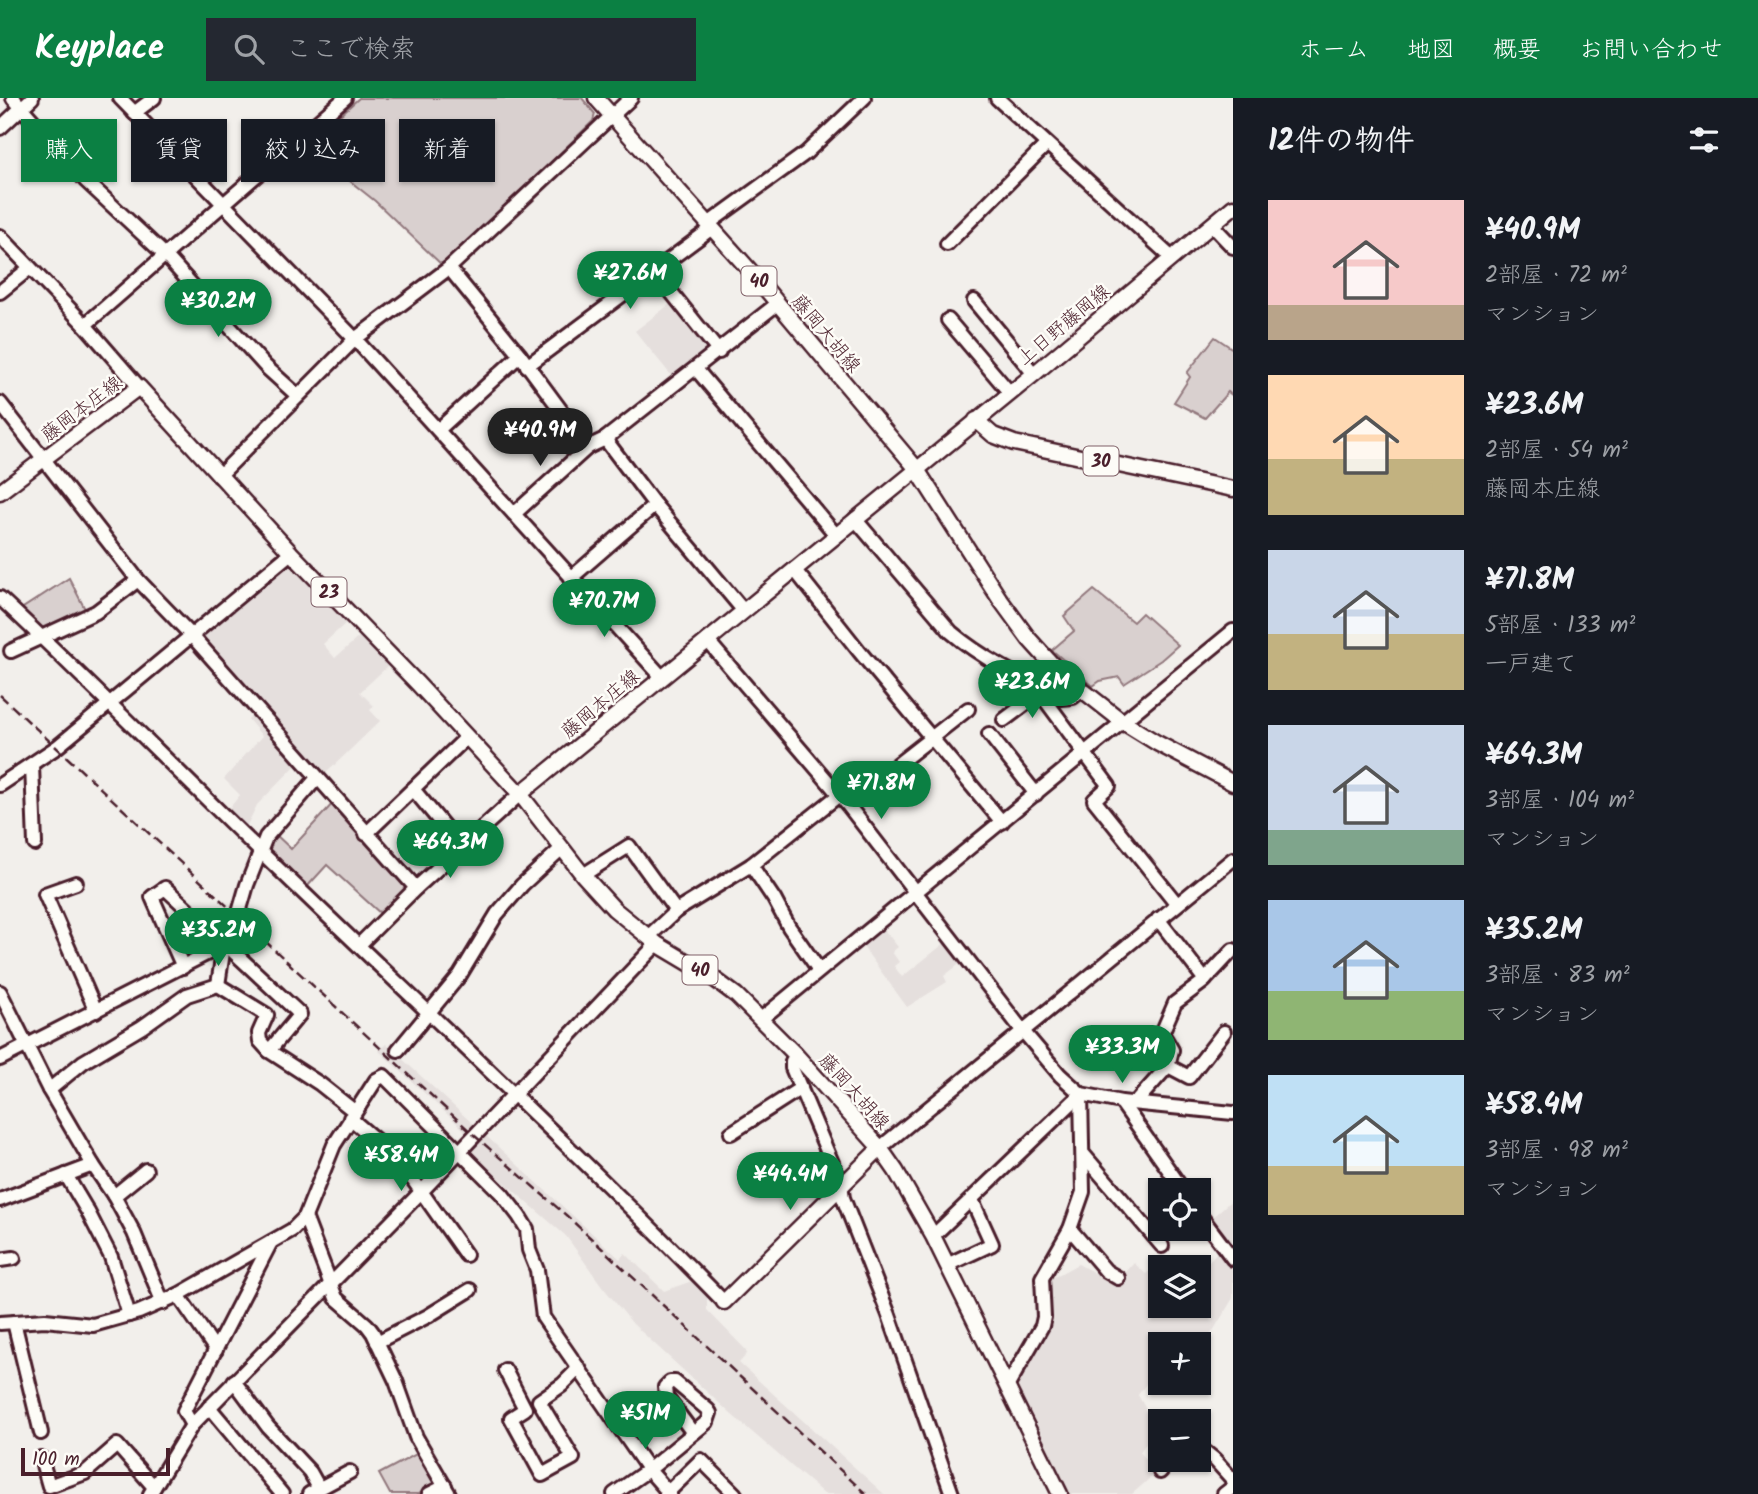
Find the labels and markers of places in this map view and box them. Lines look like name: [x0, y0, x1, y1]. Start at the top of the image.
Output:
pin: ¥27.6M: [573, 252, 687, 311]
pin: ¥30.2M: [161, 280, 275, 339]
pin: ¥40.9M: [483, 408, 597, 468]
pin: ¥70.7M: [547, 580, 661, 639]
pin: ¥23.6M: [975, 660, 1089, 720]
pin: ¥71.8M: [824, 762, 938, 821]
pin: ¥64.3M: [393, 820, 507, 880]
pin: ¥35.2M: [161, 908, 275, 968]
pin: ¥33.3M: [1065, 1026, 1179, 1085]
pin: ¥58.4M: [344, 1134, 458, 1193]
pin: ¥44.4M: [733, 1152, 847, 1212]
pin: ¥51M: [604, 1392, 686, 1451]

